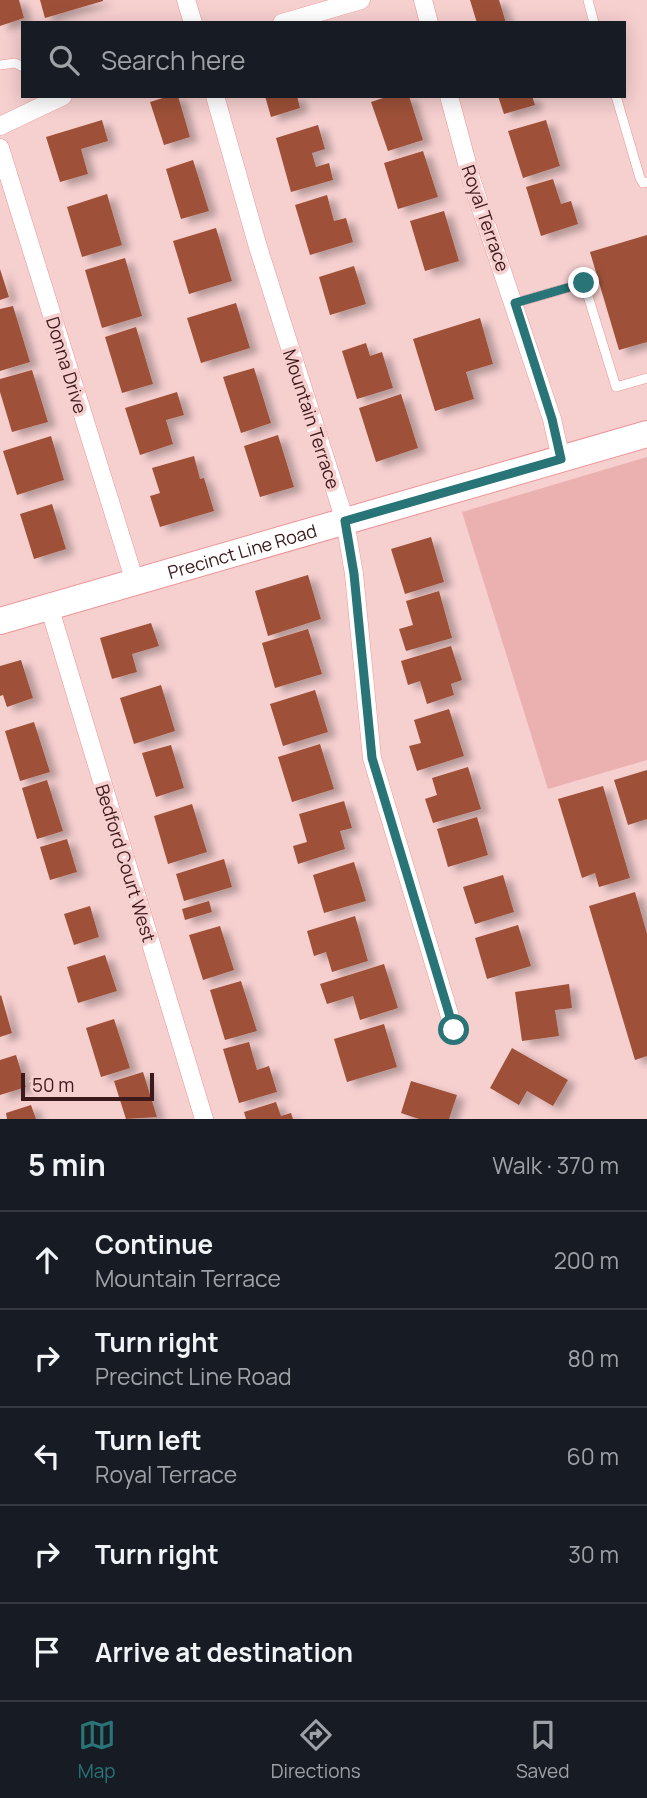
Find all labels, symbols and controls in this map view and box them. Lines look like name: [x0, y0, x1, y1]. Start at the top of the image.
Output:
search box: [21, 21, 626, 98]
icon: search: [45, 41, 83, 79]
text: Search here: [101, 42, 246, 78]
street label: Royal Terrace: [457, 162, 515, 274]
route end: [568, 267, 599, 298]
street label: Donna Drive: [41, 314, 93, 416]
street label: Mountain Terrace: [278, 346, 346, 492]
street label: Precinct Line Road: [165, 518, 319, 584]
street label: Bedford Court West: [91, 781, 161, 945]
route start: [438, 1014, 469, 1045]
scale bar: [21, 1070, 154, 1102]
text: 50 m: [32, 1072, 74, 1098]
text: 5 min: [28, 1144, 106, 1185]
text: Walk · 370 m: [492, 1149, 619, 1181]
text: Continue: [95, 1226, 213, 1262]
icon: ahead: [28, 1241, 66, 1279]
text: 200 m: [554, 1244, 619, 1276]
text: Mountain Terrace: [95, 1262, 281, 1294]
text: Turn right: [95, 1324, 219, 1360]
icon: right: [28, 1339, 66, 1377]
text: 80 m: [568, 1342, 619, 1374]
text: Precinct Line Road: [95, 1360, 292, 1392]
text: Turn left: [95, 1422, 202, 1458]
icon: left: [28, 1437, 66, 1475]
text: 60 m: [567, 1440, 619, 1472]
text: Royal Terrace: [95, 1458, 237, 1490]
icon: right: [28, 1535, 66, 1573]
text: Turn right: [95, 1536, 219, 1572]
text: 30 m: [568, 1538, 619, 1570]
icon: arrive: [28, 1633, 66, 1671]
text: Arrive at destination: [95, 1634, 353, 1670]
tab: Map: [78, 1716, 116, 1784]
tab: Directions: [271, 1716, 361, 1784]
tab: Saved: [516, 1716, 569, 1784]

